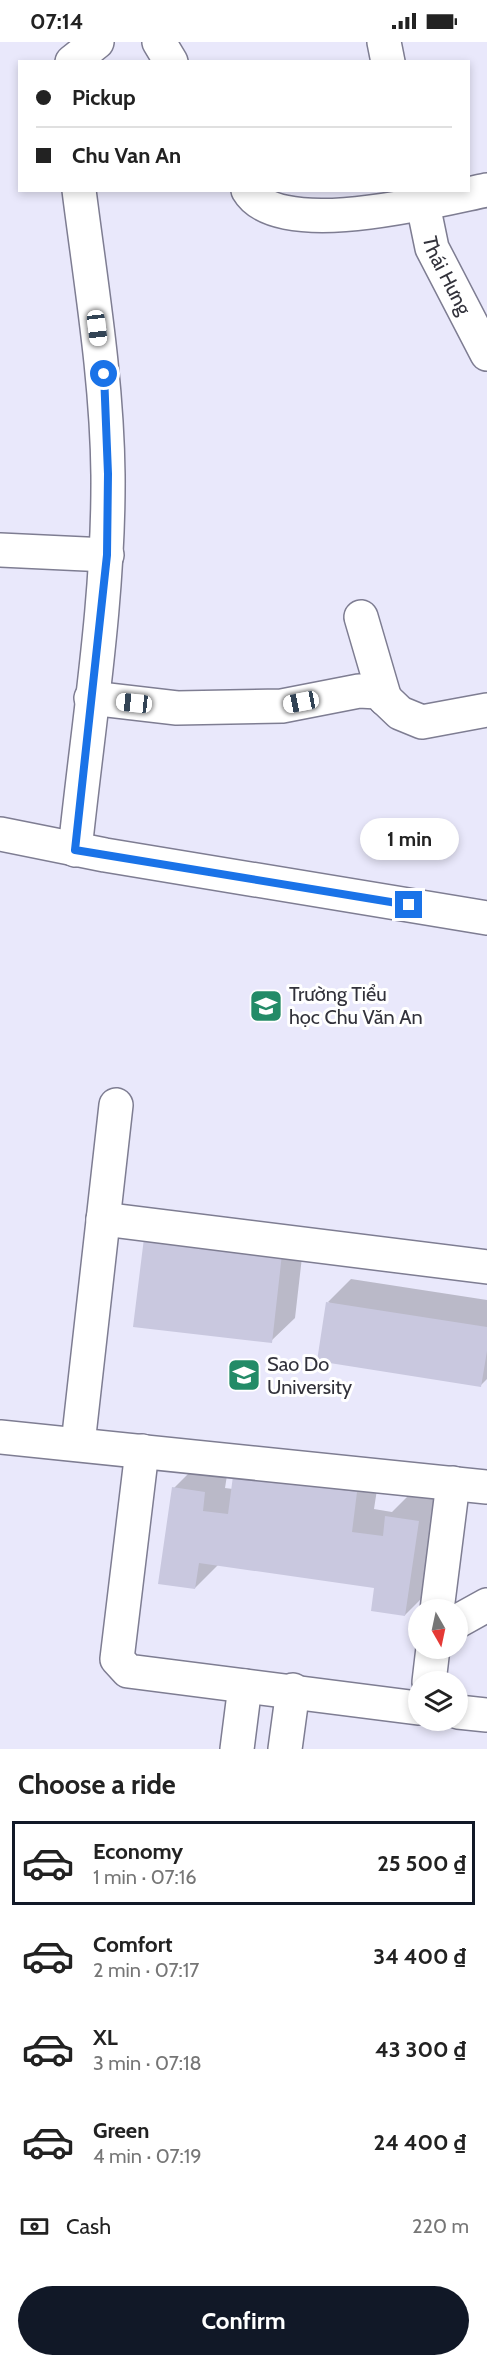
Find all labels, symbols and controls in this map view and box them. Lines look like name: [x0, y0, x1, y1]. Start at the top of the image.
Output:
text: 07:14: [30, 8, 83, 35]
text: Pickup: [72, 84, 136, 111]
text: Chu Van An: [72, 142, 181, 169]
street label: Thái Hưng: [418, 234, 477, 320]
car: [86, 309, 108, 347]
route start: [90, 360, 117, 387]
car: [282, 690, 320, 714]
car: [115, 692, 153, 714]
callout: 1 min: [360, 818, 458, 860]
text: 1 min: [387, 827, 432, 851]
route end: [395, 891, 422, 918]
place label: Trường Tiểu học Chu Văn An: [289, 982, 423, 1029]
school or university icon: Trường Tiểu học Chu Văn An: [248, 988, 284, 1024]
place label: Sao Do University: [267, 1352, 352, 1399]
school or university icon: Sao Do University: [226, 1357, 262, 1393]
north arrow: [408, 1599, 468, 1659]
map controls: [408, 1599, 468, 1731]
button: layers: [408, 1671, 468, 1731]
text: Choose a ride: [18, 1768, 176, 1801]
icon: car: [21, 1836, 75, 1890]
text: Economy: [93, 1838, 183, 1865]
text: 25 500 ₫: [377, 1850, 466, 1877]
text: 1 min · 07:16: [93, 1865, 197, 1889]
icon: car: [21, 1929, 75, 1983]
text: Comfort: [93, 1931, 172, 1958]
text: 34 400 ₫: [373, 1943, 466, 1970]
text: 2 min · 07:17: [93, 1958, 199, 1982]
icon: car: [21, 2022, 75, 2076]
text: XL: [93, 2024, 118, 2051]
text: 43 300 ₫: [375, 2036, 466, 2063]
text: 3 min · 07:18: [93, 2051, 202, 2075]
icon: car: [21, 2115, 75, 2169]
text: Green: [93, 2117, 149, 2144]
text: 24 400 ₫: [374, 2129, 466, 2156]
text: 4 min · 07:19: [93, 2144, 202, 2168]
icon: cash: [18, 2210, 51, 2243]
text: Cash: [66, 2213, 111, 2240]
text: 220 m: [412, 2214, 469, 2238]
button: Confirm: [18, 2286, 469, 2355]

